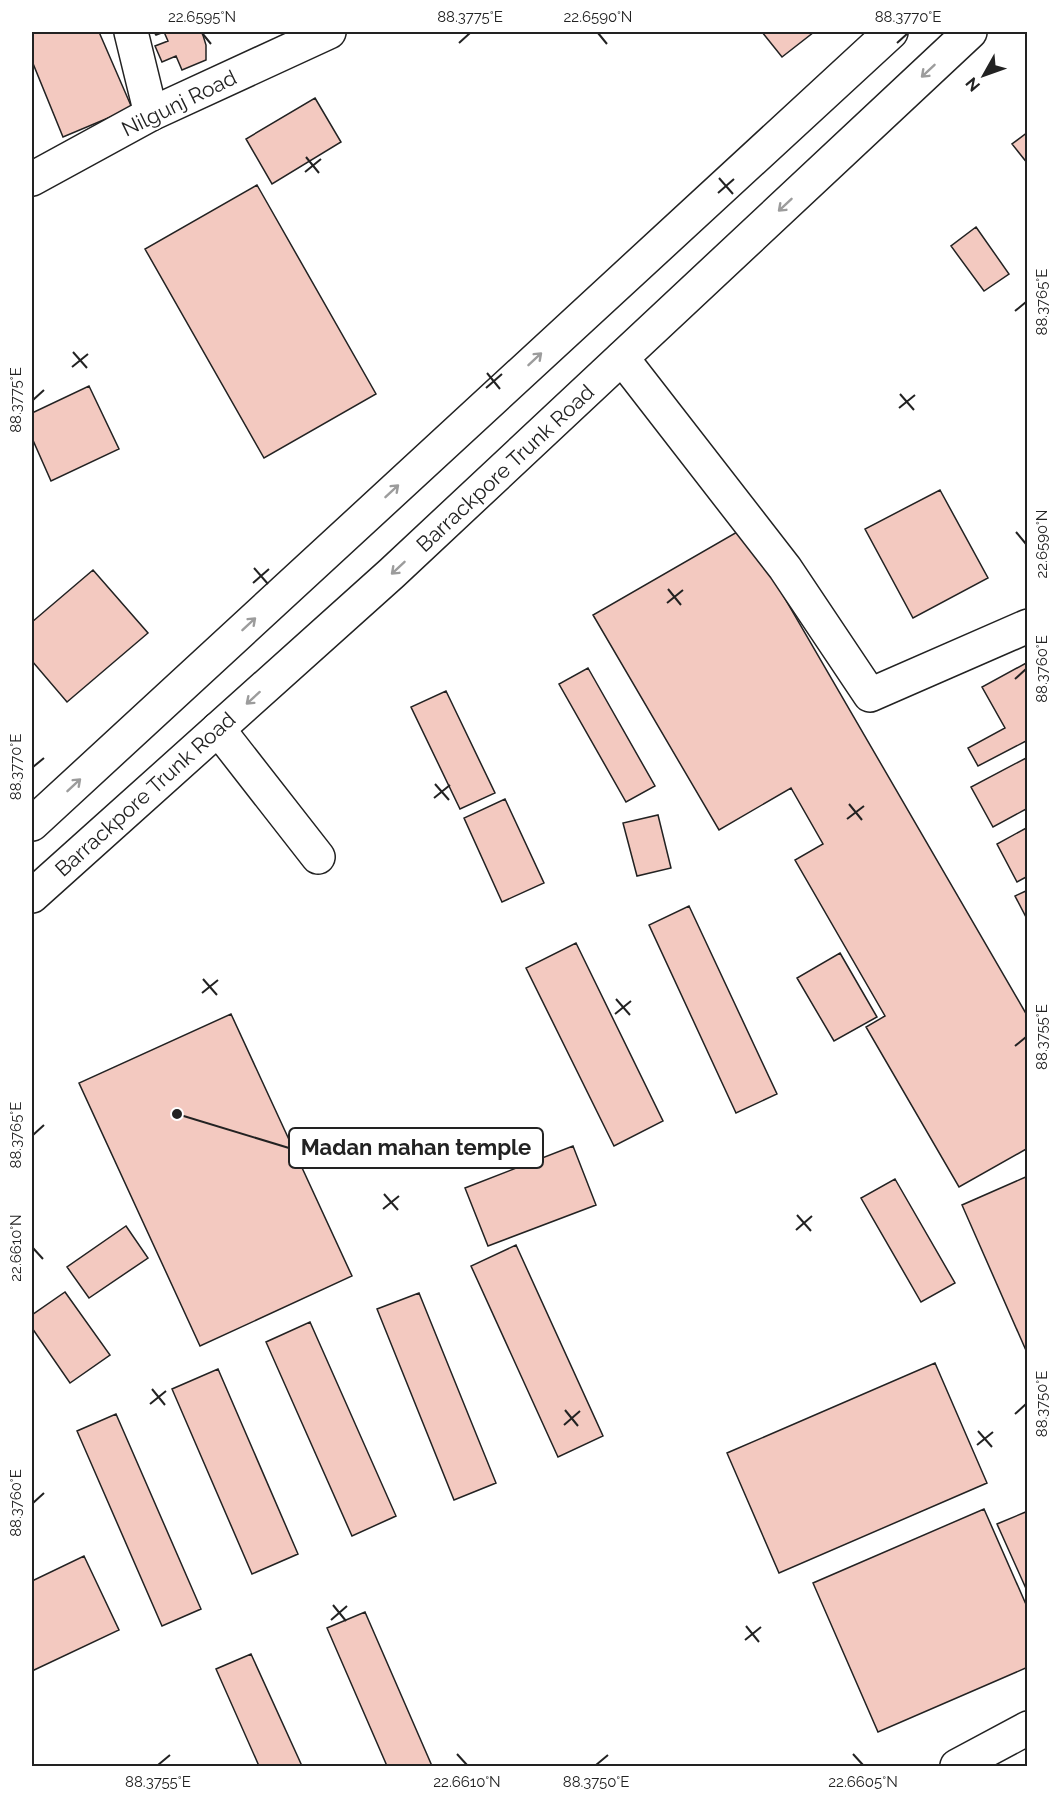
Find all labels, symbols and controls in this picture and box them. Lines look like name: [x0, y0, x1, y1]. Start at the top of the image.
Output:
text: 22.6595°N: [168, 8, 236, 26]
text: 88.3775°E: [437, 8, 503, 26]
text: 22.6590°N: [564, 8, 632, 26]
text: 88.3770°E: [875, 8, 941, 26]
north arrow: [954, 45, 1014, 105]
street label: Nilgunj Road: [118, 64, 240, 142]
one-way arrow: [920, 64, 935, 79]
text: N: [962, 74, 984, 95]
one-way arrow: [778, 198, 793, 212]
text: 88.3765°E: [1033, 269, 1051, 335]
one-way arrow: [527, 352, 542, 366]
text: 88.3775°E: [7, 367, 25, 433]
street label: Barrackpore Trunk Road: [411, 379, 599, 557]
one-way arrow: [384, 484, 399, 499]
text: 22.6590°N: [1033, 510, 1051, 578]
one-way arrow: [391, 561, 406, 575]
one-way arrow: [241, 617, 256, 631]
text: 88.3760°E: [1033, 635, 1051, 703]
one-way arrow: [246, 691, 261, 705]
street label: Barrackpore Trunk Road: [50, 707, 240, 881]
text: 88.3770°E: [7, 734, 25, 800]
one-way arrow: [67, 778, 82, 792]
text: 88.3755°E: [1033, 1004, 1051, 1070]
text: 88.3765°E: [7, 1102, 25, 1168]
callout: Madan mahan temple: [289, 1128, 543, 1168]
text: Madan mahan temple: [301, 1134, 531, 1160]
text: 22.6610°N: [7, 1214, 25, 1282]
text: 88.3750°E: [1033, 1371, 1051, 1437]
text: 88.3760°E: [7, 1469, 25, 1537]
text: 88.3755°E: [125, 1773, 191, 1791]
text: 22.6610°N: [433, 1773, 501, 1791]
text: 88.3750°E: [563, 1773, 629, 1791]
text: 22.6605°N: [828, 1773, 898, 1791]

